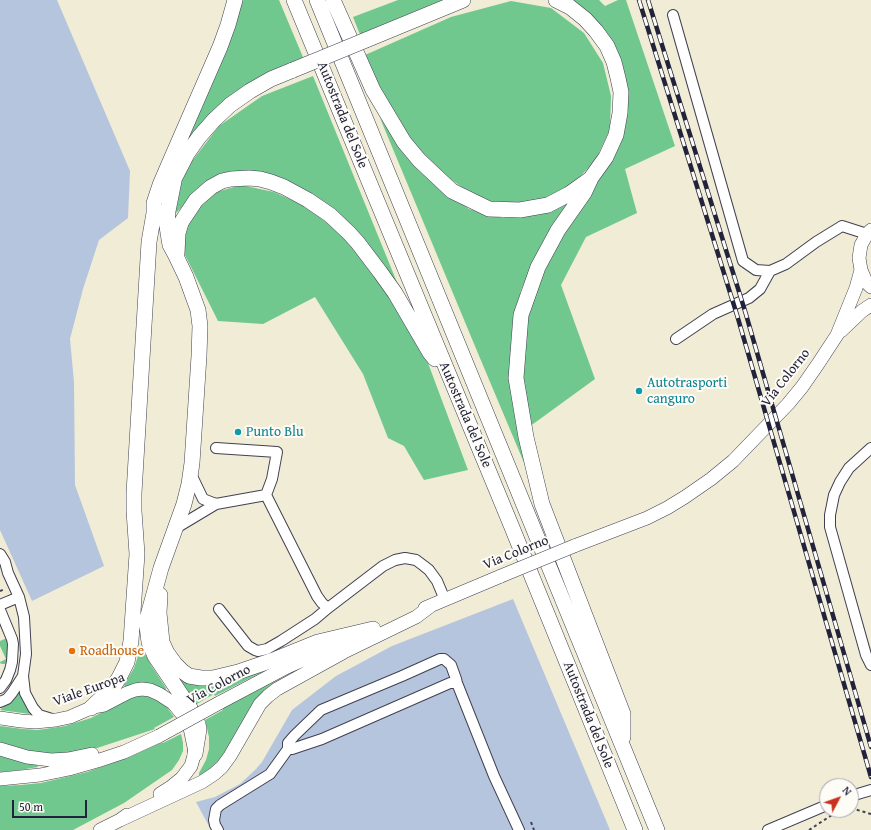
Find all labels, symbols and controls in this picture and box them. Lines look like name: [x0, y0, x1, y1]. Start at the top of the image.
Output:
street label: Autostrada del Sole: [313, 59, 371, 171]
street label: Via Colorno: [758, 345, 814, 411]
street label: Autostrada del Sole: [435, 359, 495, 471]
place label: Autotrasporti canguro: [647, 375, 727, 408]
marker: Autotrasporti canguro: [634, 386, 644, 396]
place label: Punto Blu: [246, 424, 304, 440]
marker: Punto Blu: [233, 427, 243, 437]
street label: Via Colorno: [481, 532, 551, 574]
place label: Roadhouse: [80, 643, 144, 659]
marker: Roadhouse: [67, 646, 77, 656]
street label: Autostrada del Sole: [559, 659, 617, 771]
street label: Via Colorno: [184, 661, 254, 709]
street label: Viale Europa: [51, 669, 127, 711]
north arrow: [819, 778, 859, 818]
text: N: [839, 783, 856, 799]
scale bar: [14, 792, 89, 818]
text: 50 m: [19, 798, 43, 815]

